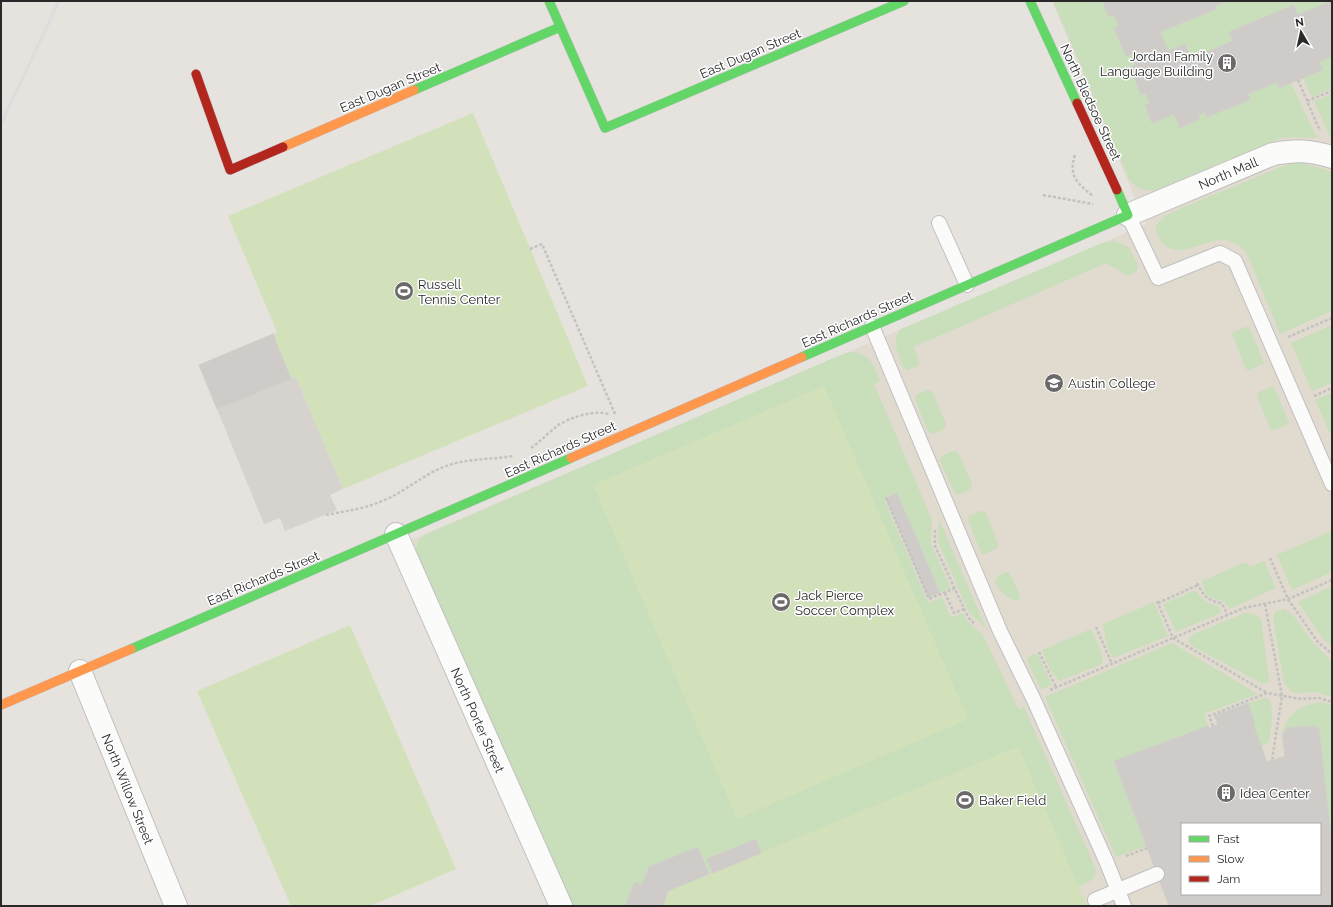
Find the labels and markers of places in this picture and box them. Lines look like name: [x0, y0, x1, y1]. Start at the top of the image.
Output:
place label: Jordan Family Language Building: [1100, 49, 1213, 79]
building icon: Jordan Family Language Building: [1216, 52, 1238, 74]
place label: Russell Tennis Center: [418, 277, 501, 307]
sports icon: Russell Tennis Center: [393, 280, 415, 302]
school or university icon: Austin College: [1043, 372, 1065, 394]
place label: Austin College: [1068, 376, 1156, 391]
place label: Jack Pierce Soccer Complex: [795, 588, 895, 618]
sports icon: Jack Pierce Soccer Complex: [770, 591, 792, 613]
building icon: Idea Center: [1215, 782, 1237, 804]
place label: Idea Center: [1240, 786, 1310, 801]
sports icon: Baker Field: [954, 789, 976, 811]
place label: Baker Field: [979, 793, 1046, 808]

